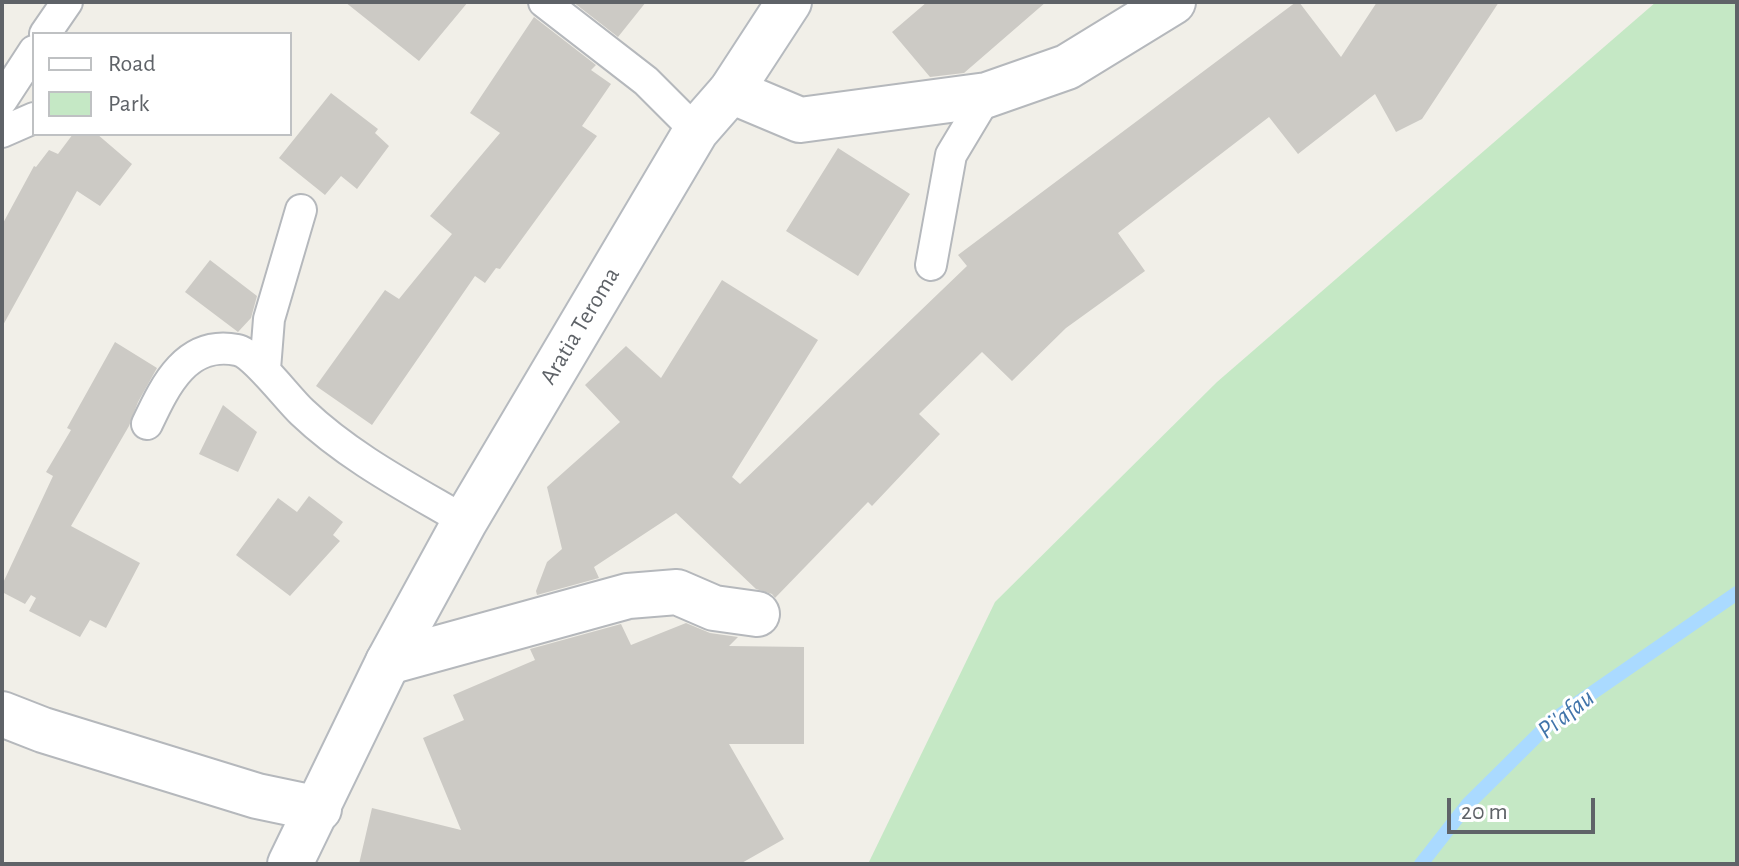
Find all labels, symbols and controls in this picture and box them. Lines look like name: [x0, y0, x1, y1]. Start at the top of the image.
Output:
legend: [32, 32, 292, 136]
text: Road: [108, 52, 156, 76]
text: Park: [108, 92, 149, 116]
street label: Aratia Teroma: [534, 262, 626, 390]
water label: Pi'afau: [1531, 682, 1601, 746]
scale bar: [1451, 782, 1599, 832]
text: 20 m: [1461, 800, 1508, 824]

